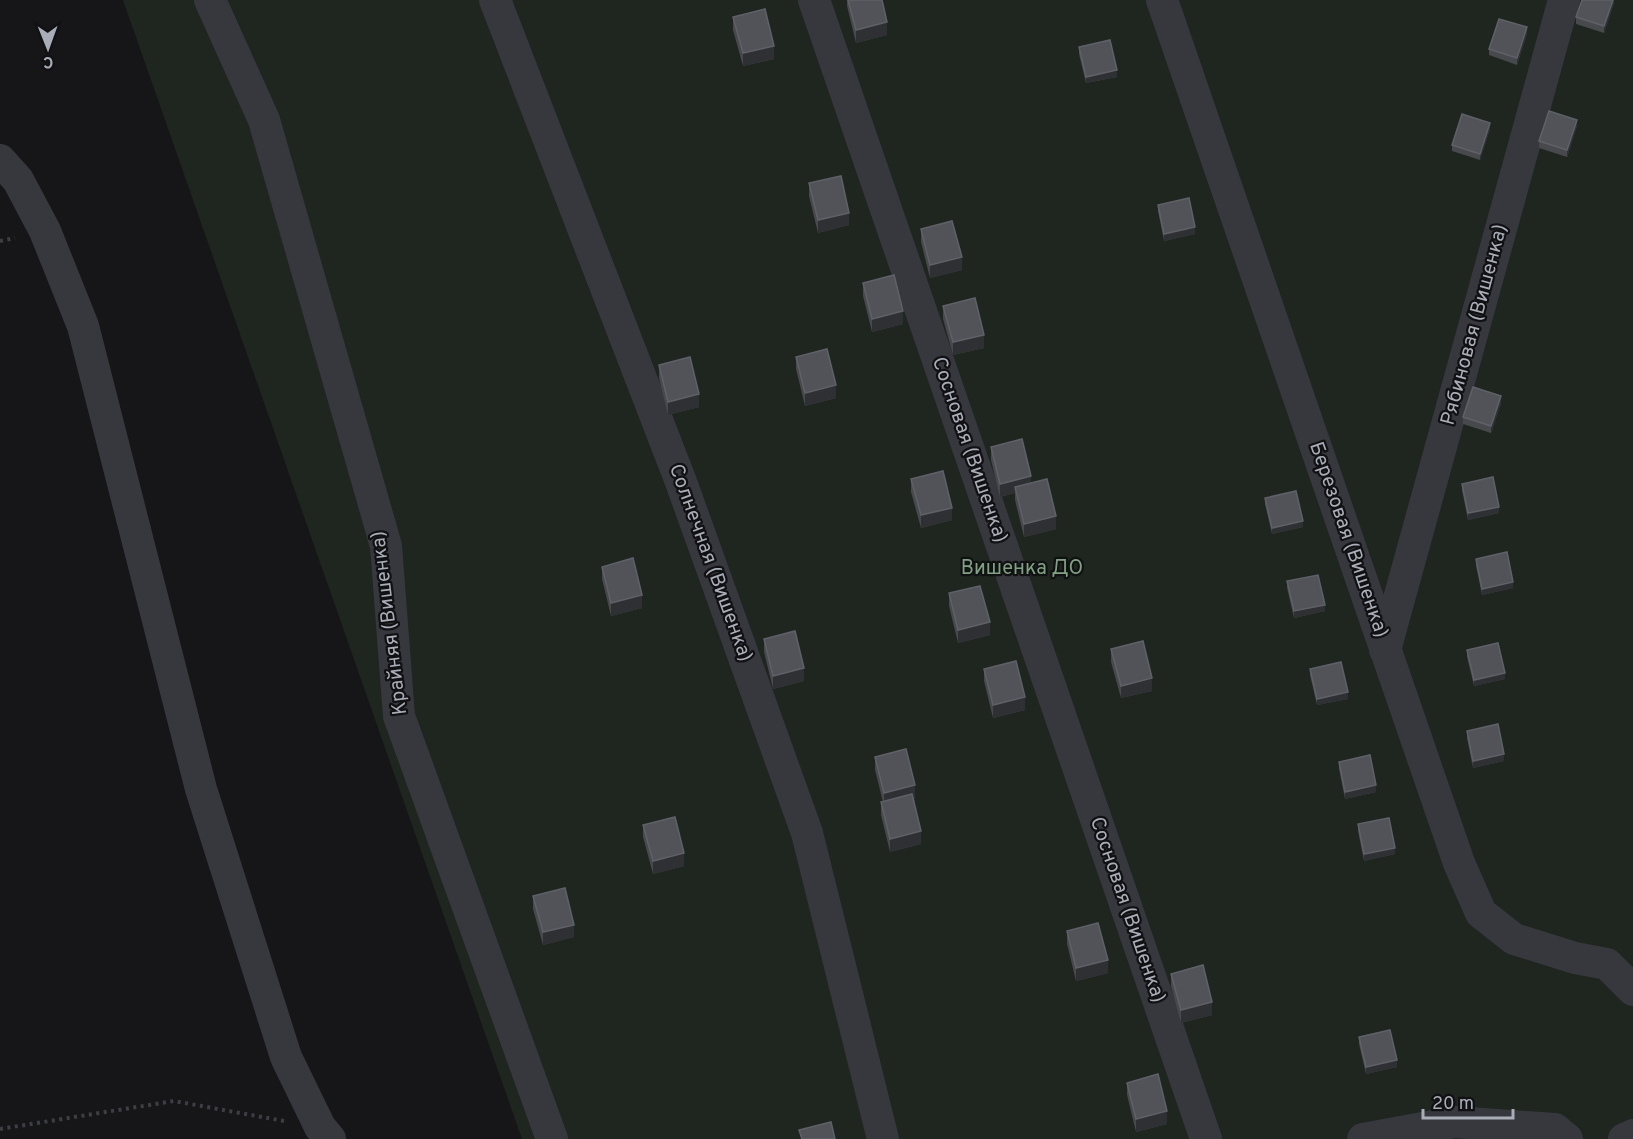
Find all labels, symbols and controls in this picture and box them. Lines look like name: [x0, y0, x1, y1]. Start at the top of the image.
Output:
north arrow: [18, 18, 78, 78]
text: С: [43, 51, 54, 71]
street label: Рябиновая (Вишенка): [1436, 222, 1514, 428]
street label: Сосновая (Вишенка): [925, 354, 1013, 546]
street label: Березовая (Вишенка): [1302, 439, 1394, 641]
street label: Солнечная (Вишенка): [662, 461, 758, 665]
street label: Крайняя (Вишенка): [366, 530, 414, 716]
park label: Вишенка ДО: [961, 556, 1083, 582]
street label: Сосновая (Вишенка): [1083, 814, 1171, 1006]
scale bar: [1423, 1082, 1513, 1120]
text: 20 m: [1432, 1093, 1474, 1116]

